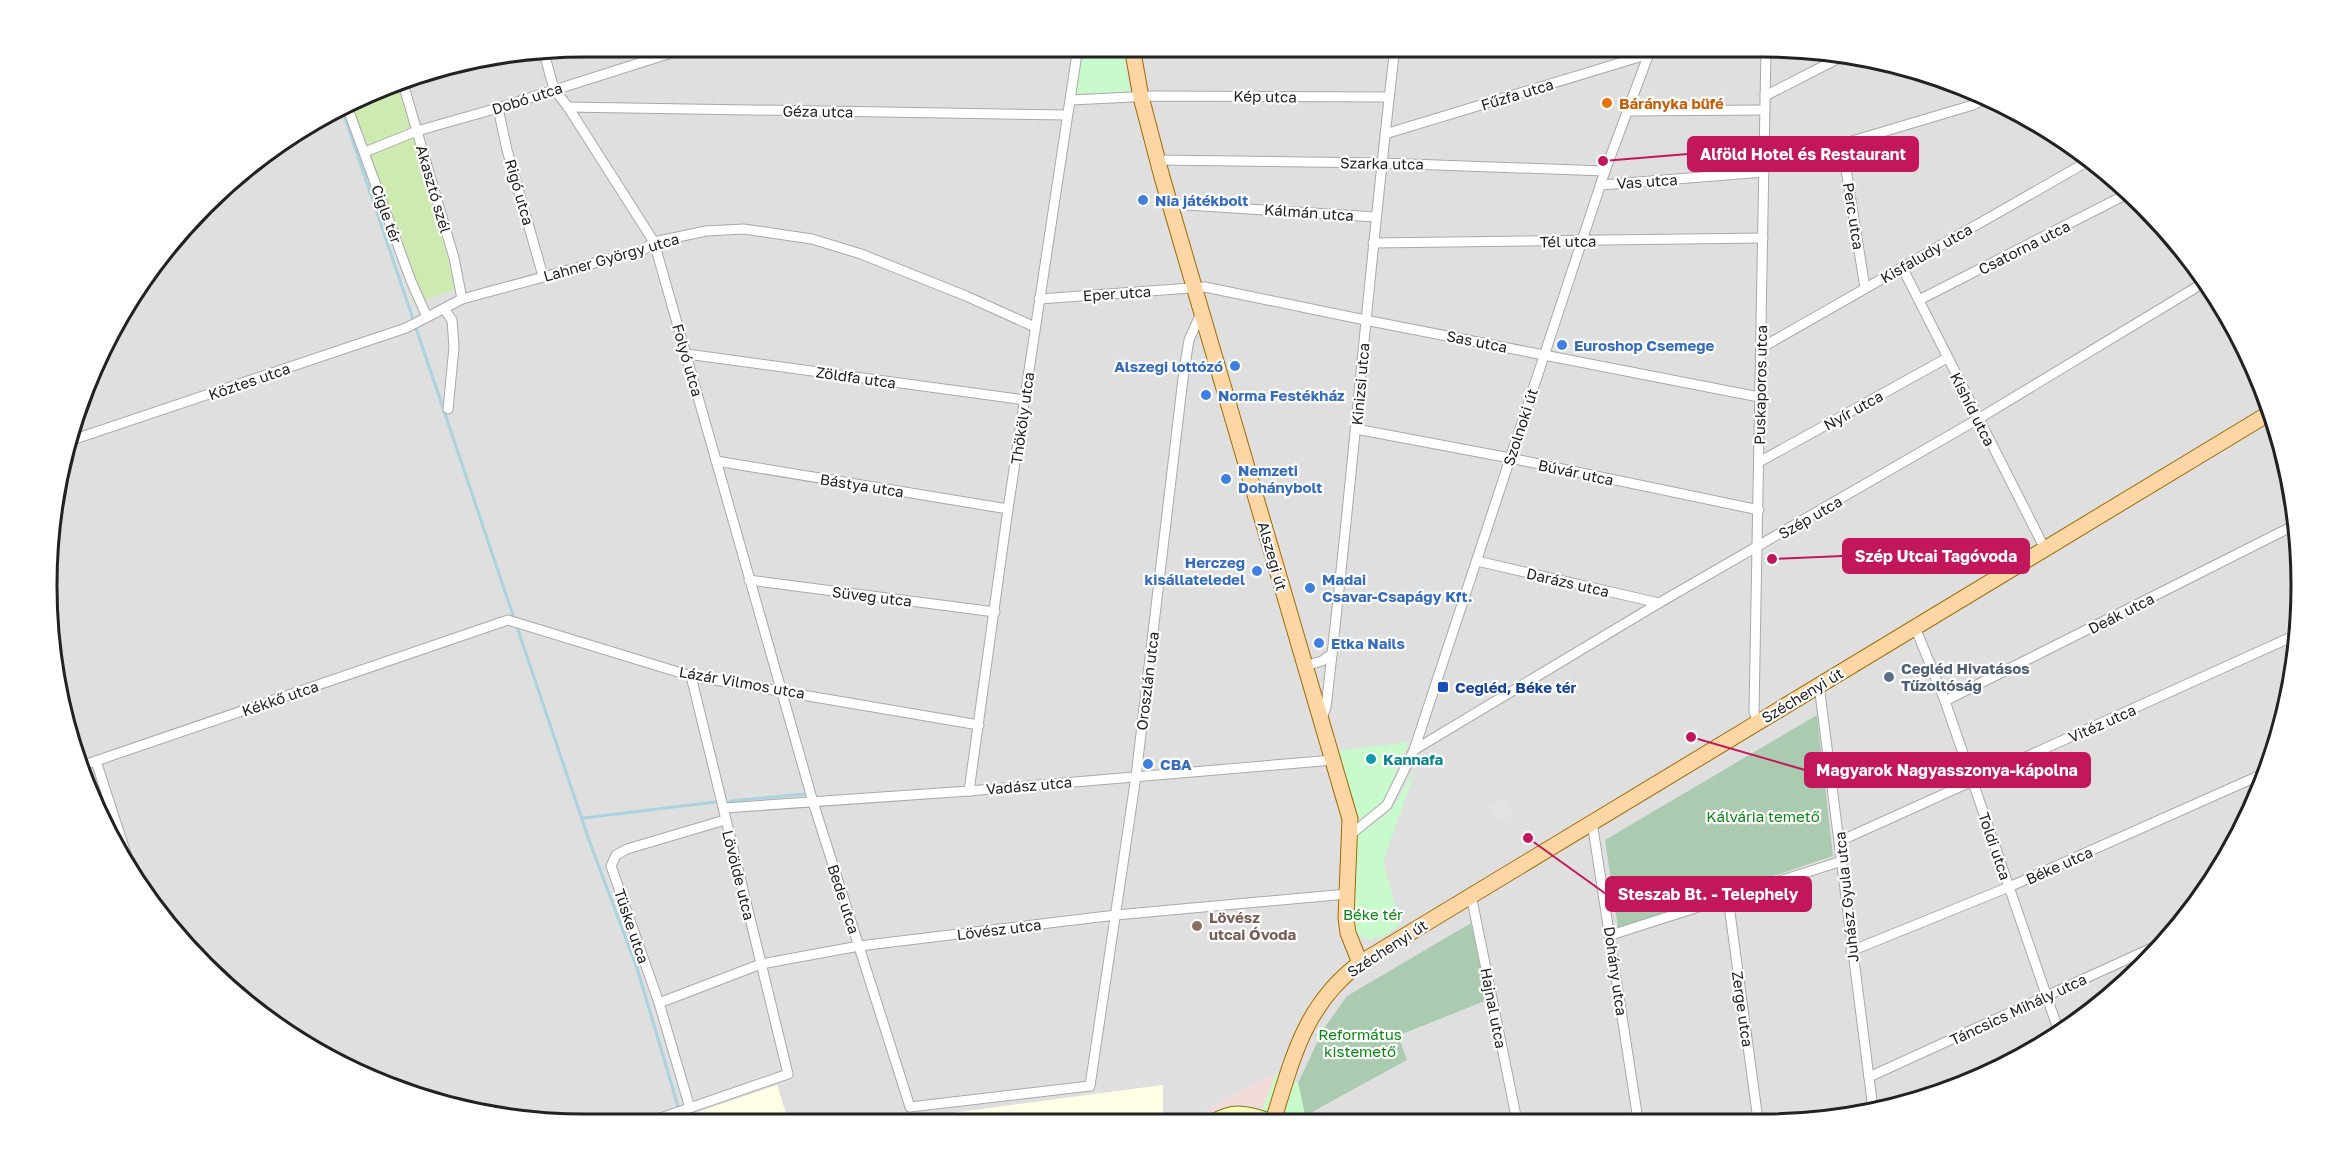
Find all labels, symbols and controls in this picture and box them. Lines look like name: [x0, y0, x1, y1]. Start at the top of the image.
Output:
street label: Fűzfa utca: [1479, 74, 1555, 114]
street label: Dobó utca: [489, 78, 565, 118]
street label: Kép utca: [1233, 86, 1297, 106]
place label: Bárányka büfé: [1619, 94, 1724, 112]
marker: Bárányka büfé: [1600, 96, 1614, 110]
street label: Géza utca: [782, 101, 854, 121]
callout: Alföld Hotel és Restaurant: [1688, 137, 1918, 171]
street label: Akasztó szél: [413, 143, 455, 235]
text: Alföld Hotel és Restaurant: [1700, 144, 1906, 164]
street label: Szarka utca: [1340, 153, 1424, 173]
street label: Rigó utca: [502, 157, 538, 227]
street label: Vas utca: [1616, 170, 1678, 192]
street label: Perc utca: [1840, 181, 1868, 251]
street label: Cigle tér: [368, 182, 406, 246]
place label: Nia játékbolt: [1155, 191, 1248, 209]
marker: Nia játékbolt: [1136, 193, 1150, 207]
street label: Kálmán utca: [1264, 200, 1354, 224]
street label: Csatorna utca: [1975, 216, 2073, 278]
street label: Kisfaludy utca: [1877, 219, 1975, 287]
street label: Lahner György utca: [541, 229, 681, 285]
street label: Tél utca: [1539, 232, 1597, 250]
street label: Eper utca: [1082, 282, 1152, 304]
street label: Folyó utca: [669, 322, 707, 398]
street label: Puskaporos utca: [1750, 325, 1770, 445]
street label: Sas utca: [1445, 326, 1509, 356]
place label: Euroshop Csemege: [1574, 336, 1714, 354]
marker: Euroshop Csemege: [1555, 338, 1569, 352]
street label: Kinizsi utca: [1347, 342, 1373, 426]
place label: Alszegi lottózó: [1114, 357, 1223, 375]
street label: Köztes utca: [206, 359, 292, 403]
marker: Alszegi lottózó: [1228, 359, 1242, 373]
street label: Zöldfa utca: [815, 362, 897, 392]
street label: Kishíd utca: [1947, 369, 1999, 449]
street label: Thököly utca: [1007, 371, 1037, 465]
place label: Norma Festékház: [1218, 386, 1345, 404]
street label: Szolnoki út: [1499, 386, 1541, 468]
street label: Nyír utca: [1820, 386, 1886, 434]
marker: Norma Festékház: [1199, 388, 1213, 402]
street label: Búvár utca: [1537, 455, 1615, 489]
place label: Nemzeti Dohánybolt: [1238, 461, 1322, 496]
street label: Bástya utca: [819, 469, 905, 501]
marker: Nemzeti Dohánybolt: [1219, 472, 1233, 486]
street label: Szép utca: [1775, 492, 1845, 542]
street label: Alszegi út: [1255, 519, 1291, 593]
callout: Szép Utcai Tagóvoda: [1843, 539, 2029, 573]
text: Szép Utcai Tagóvoda: [1855, 546, 2017, 566]
place label: Herczeg kisállateledel: [1145, 553, 1245, 588]
marker: Herczeg kisállateledel: [1250, 564, 1264, 578]
street label: Darázs utca: [1525, 564, 1611, 600]
place label: Madai Csavar-Csapágy Kft.: [1322, 570, 1473, 605]
marker: Madai Csavar-Csapágy Kft.: [1303, 581, 1317, 595]
street label: Süveg utca: [831, 582, 913, 610]
street label: Deák utca: [2085, 589, 2157, 637]
street label: Oroszlán utca: [1132, 631, 1162, 731]
place label: Etka Nails: [1331, 634, 1405, 652]
marker: Etka Nails: [1312, 636, 1326, 650]
place label: Cegléd Hivatásos Tűzoltóság: [1901, 659, 2030, 694]
street label: Lázár Vilmos utca: [678, 662, 806, 702]
street label: Széchenyi út: [1758, 664, 1846, 726]
marker: Cegléd Hivatásos Tűzoltóság: [1882, 670, 1896, 684]
street label: Kékkő utca: [239, 676, 321, 720]
place label: Cegléd, Béke tér: [1455, 678, 1577, 696]
marker: Cegléd, Béke tér: [1436, 680, 1450, 694]
street label: Vitéz utca: [2065, 700, 2139, 746]
place label: Kannafa: [1383, 750, 1443, 768]
marker: Kannafa: [1364, 752, 1378, 766]
callout: Magyarok Nagyasszonya-kápolna: [1805, 753, 2090, 787]
place label: CBA: [1160, 755, 1192, 773]
marker: CBA: [1141, 757, 1155, 771]
text: Magyarok Nagyasszonya-kápolna: [1816, 760, 2078, 780]
street label: Vadász utca: [985, 772, 1073, 798]
park label: Kálvária temető: [1706, 807, 1820, 825]
street label: Toldi utca: [1975, 810, 2015, 882]
street label: Lövölde utca: [719, 828, 759, 922]
street label: Juhász Gyula utca: [1830, 831, 1862, 963]
street label: Béke utca: [2023, 842, 2095, 888]
street label: Bede utca: [824, 862, 864, 936]
callout: Steszab Bt. - Telephely: [1606, 877, 1811, 911]
text: Steszab Bt. - Telephely: [1618, 884, 1799, 904]
street label: Tüske utca: [611, 886, 653, 966]
park label: Béke tér: [1343, 905, 1403, 923]
place label: Lövész utcai Óvoda: [1209, 908, 1297, 943]
street label: Lövész utca: [956, 915, 1042, 943]
street label: Széchenyi út: [1343, 915, 1431, 981]
marker: Lövész utcai Óvoda: [1190, 919, 1204, 933]
street label: Dohány utca: [1601, 925, 1631, 1017]
street label: Hajnal utca: [1477, 966, 1511, 1050]
street label: Táncsics Mihály utca: [1947, 969, 2089, 1049]
street label: Zerge utca: [1729, 970, 1757, 1048]
park label: Református kistemető: [1318, 1025, 1402, 1060]

